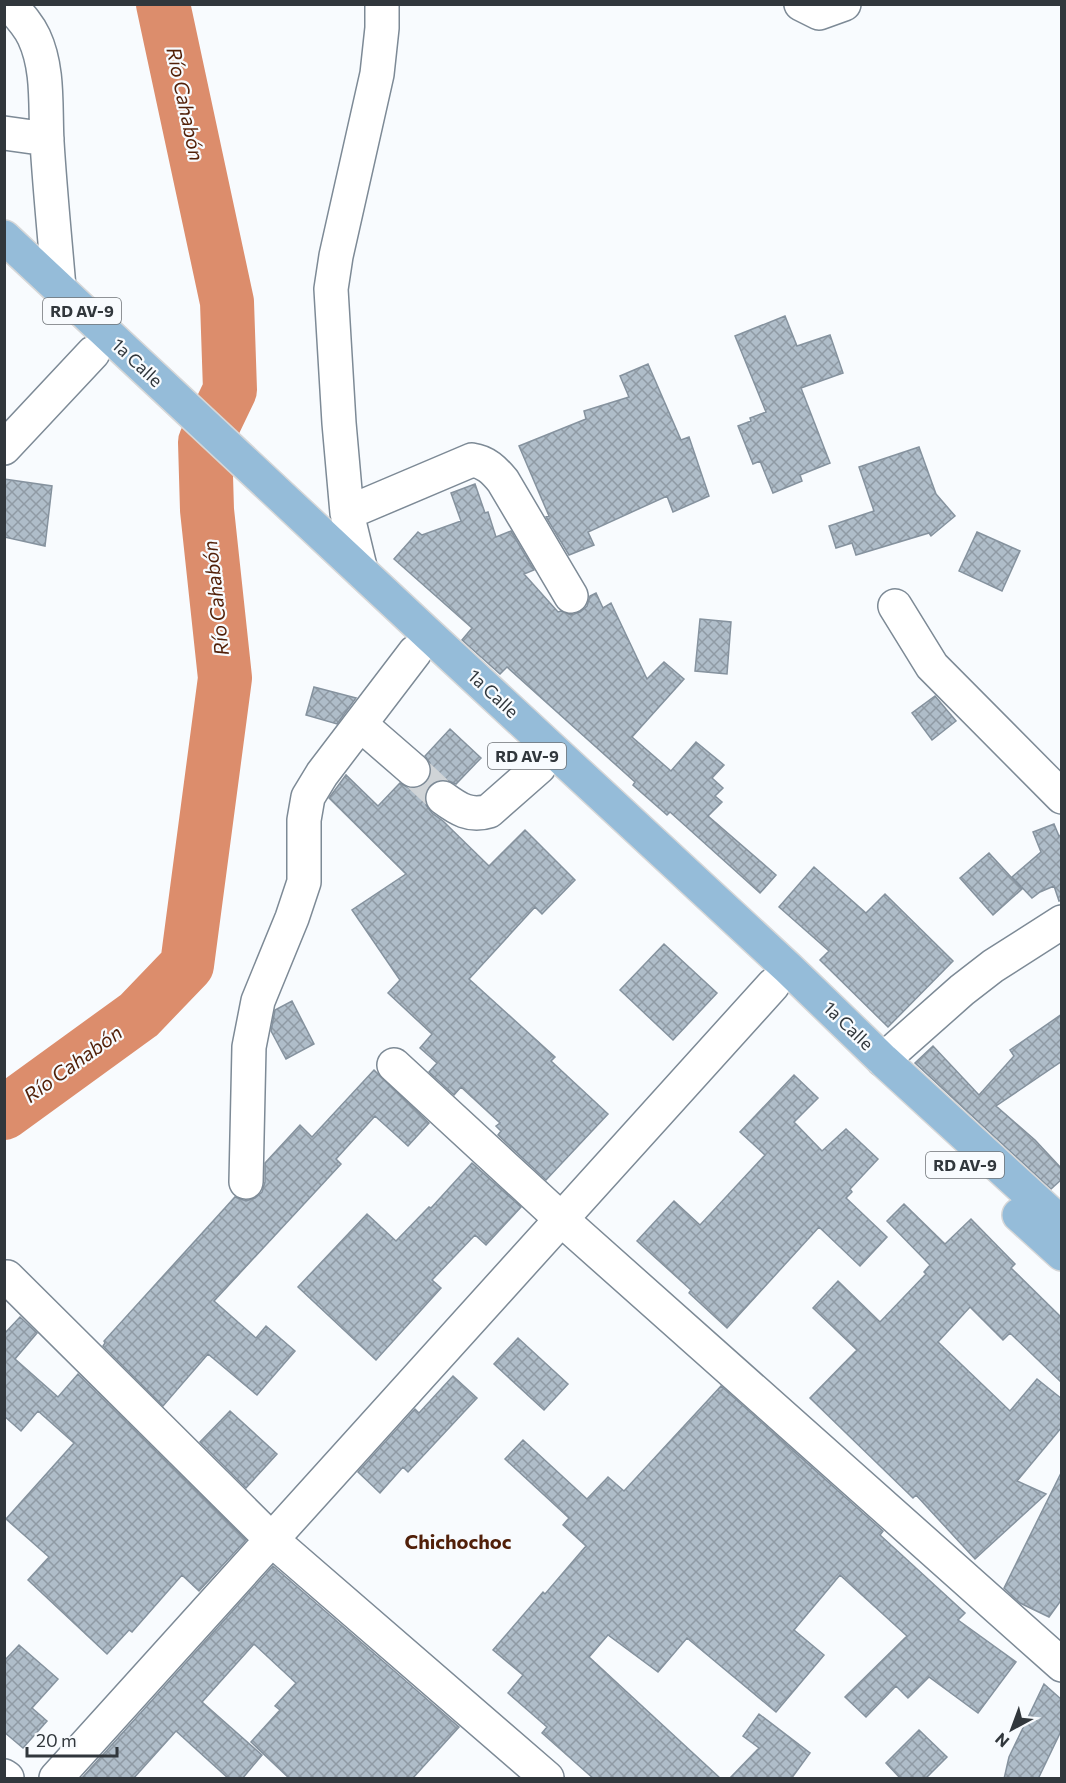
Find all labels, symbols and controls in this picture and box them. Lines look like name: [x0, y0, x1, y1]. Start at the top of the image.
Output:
water label: Río Cahabón: [162, 45, 210, 163]
road number: RD AV-9: [43, 298, 121, 324]
street label: 1a Calle: [108, 333, 167, 391]
water label: Río Cahabón: [197, 539, 233, 657]
street label: 1a Calle: [464, 664, 523, 722]
road number: RD AV-9: [488, 743, 566, 769]
street label: 1a Calle: [819, 996, 878, 1054]
water label: Río Cahabón: [19, 1019, 126, 1107]
road number: RD AV-9: [926, 1152, 1004, 1178]
district label: Chichochoc: [405, 1529, 512, 1553]
north arrow: [982, 1699, 1042, 1759]
scale bar: [27, 1720, 117, 1758]
text: 20 m: [36, 1729, 77, 1751]
text: N: [991, 1730, 1013, 1752]

